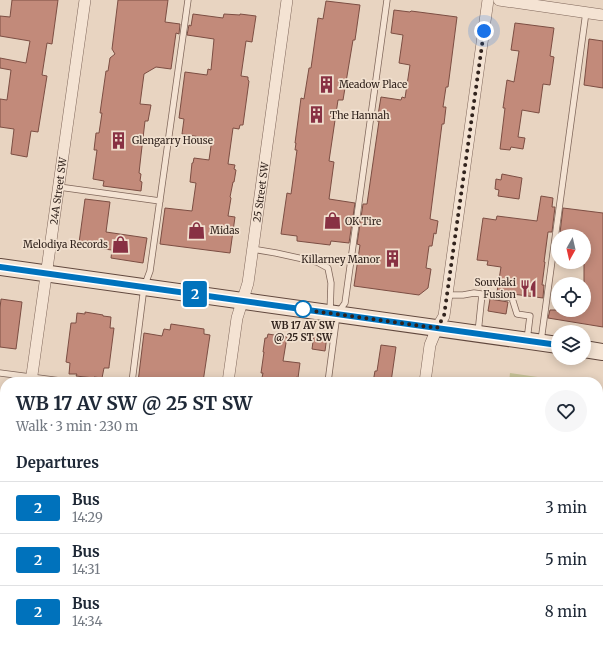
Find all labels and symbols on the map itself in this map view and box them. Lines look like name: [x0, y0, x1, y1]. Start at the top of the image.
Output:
your location: [474, 21, 494, 41]
building icon: Meadow Place: [316, 74, 336, 94]
place label: Meadow Place: [339, 78, 407, 91]
building icon: The Hannah: [307, 105, 327, 125]
place label: The Hannah: [330, 109, 390, 122]
building icon: Glengarry House: [109, 130, 129, 150]
place label: Glengarry House: [132, 134, 213, 147]
street label: 24A Street SW: [47, 155, 69, 225]
street label: 25 Street SW: [250, 160, 271, 223]
shop icon: OK Tire: [322, 211, 342, 231]
place label: OK Tire: [345, 215, 381, 228]
shop icon: Midas: [187, 220, 207, 240]
place label: Midas: [210, 224, 240, 237]
north arrow: [551, 229, 591, 269]
shop icon: Melodiya Records: [111, 234, 131, 254]
place label: Melodiya Records: [23, 238, 108, 251]
building icon: Killarney Manor: [383, 249, 403, 269]
place label: Killarney Manor: [301, 253, 380, 266]
place label: Souvlaki Fusion: [474, 276, 516, 301]
restaurant icon: Souvlaki Fusion: [519, 278, 539, 298]
line badge: 2: [182, 281, 208, 307]
marker: WB 17 AV SW @ 25 ST SW: [294, 300, 312, 318]
place label: WB 17 AV SW @ 25 ST SW: [270, 319, 336, 344]

